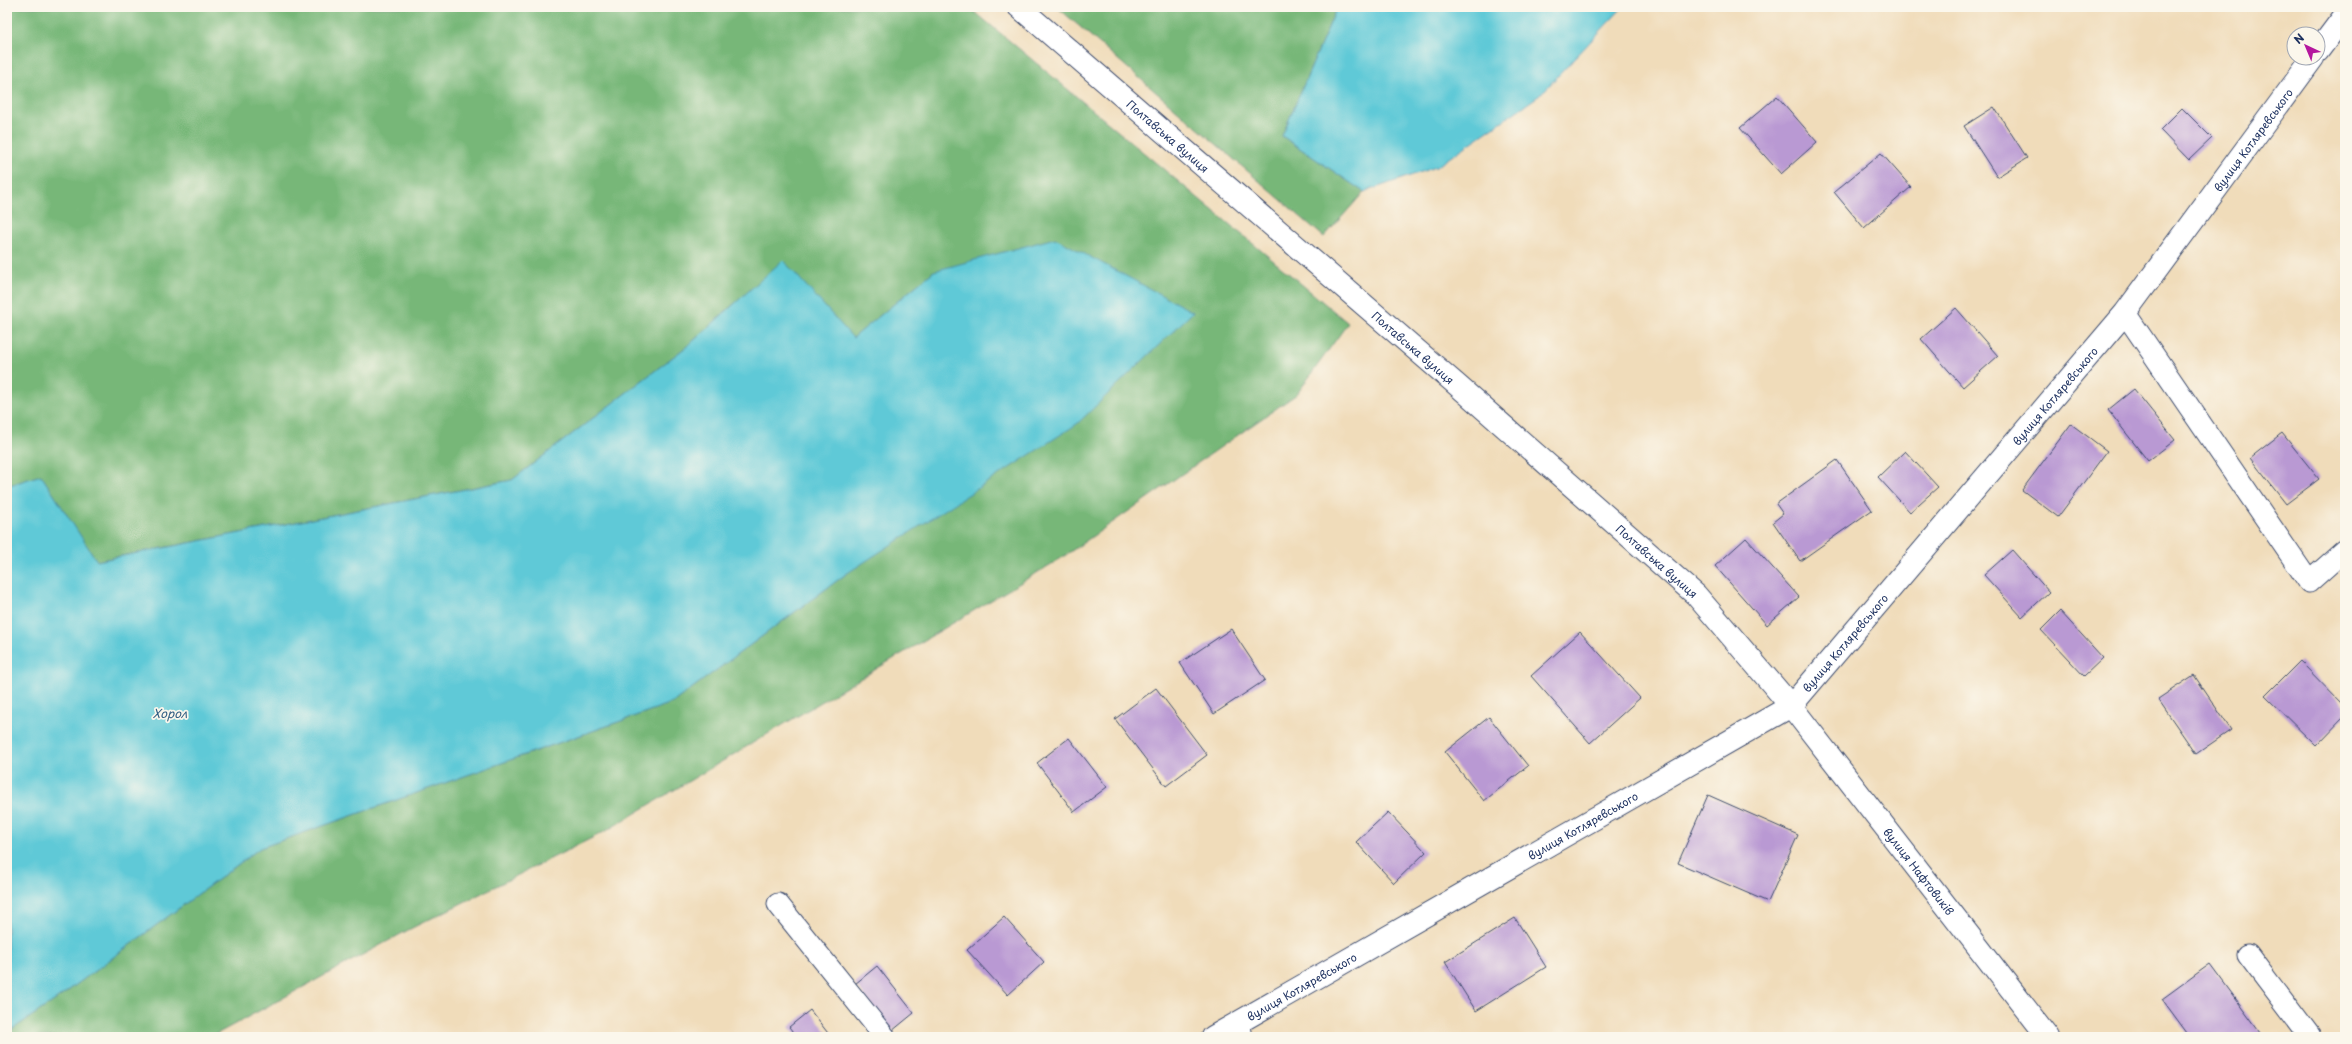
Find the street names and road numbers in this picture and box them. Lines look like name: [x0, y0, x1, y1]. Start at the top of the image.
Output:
street label: вулиця Котляревського: [2209, 84, 2297, 195]
street label: Полтавська вулиця: [1123, 95, 1213, 176]
street label: Полтавська вулиця: [1368, 307, 1458, 388]
street label: вулиця Котляревського: [2008, 343, 2101, 449]
street label: Полтавська вулиця: [1612, 520, 1702, 602]
street label: вулиця Котляревського: [1798, 590, 1892, 696]
street label: вулиця Котляревського: [1524, 787, 1641, 864]
street label: вулиця Нафтовиків: [1880, 824, 1959, 918]
street label: вулиця Котляревського: [1243, 948, 1360, 1025]

